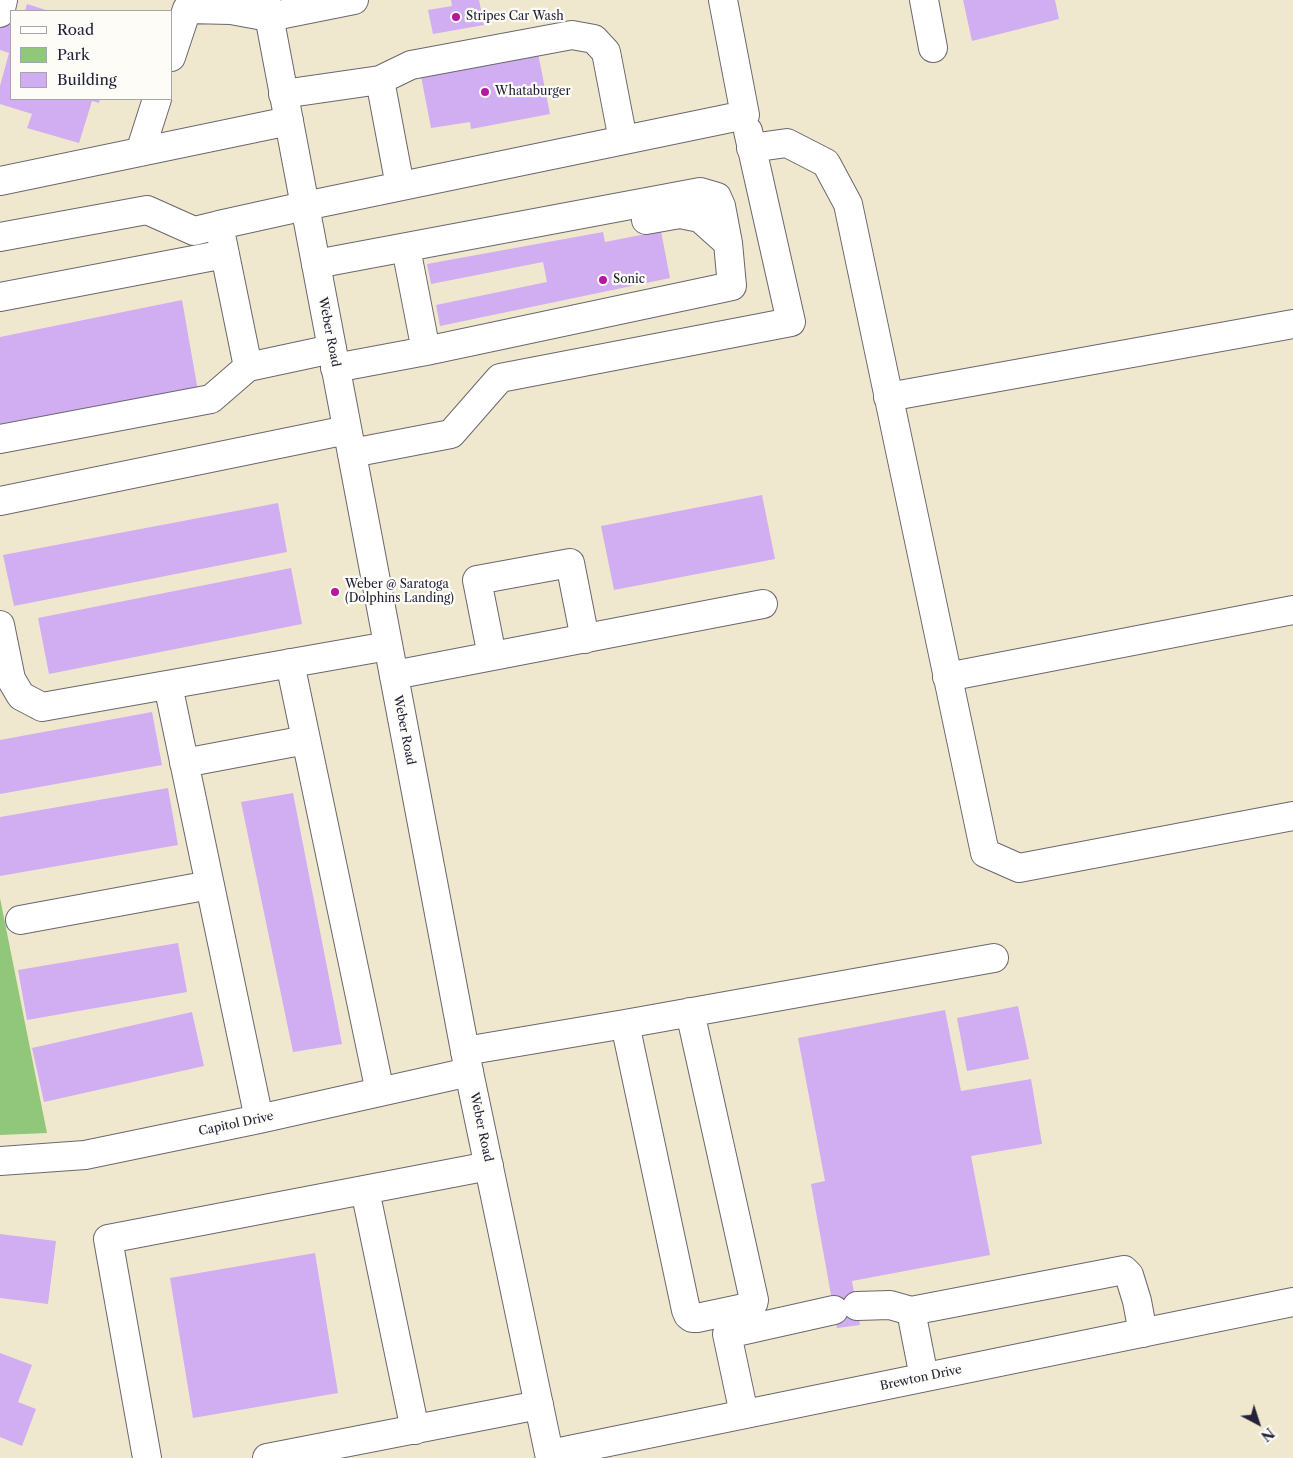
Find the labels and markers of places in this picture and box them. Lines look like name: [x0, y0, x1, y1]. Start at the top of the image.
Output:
place label: Stripes Car Wash: [466, 10, 564, 24]
marker: Stripes Car Wash: [450, 11, 462, 23]
place label: Whataburger: [495, 85, 571, 99]
marker: Whataburger: [479, 86, 491, 98]
place label: Sonic: [613, 273, 645, 287]
marker: Sonic: [597, 274, 609, 286]
place label: Weber @ Saratoga (Dolphins Landing): [345, 578, 454, 606]
marker: Weber @ Saratoga (Dolphins Landing): [329, 586, 341, 598]

